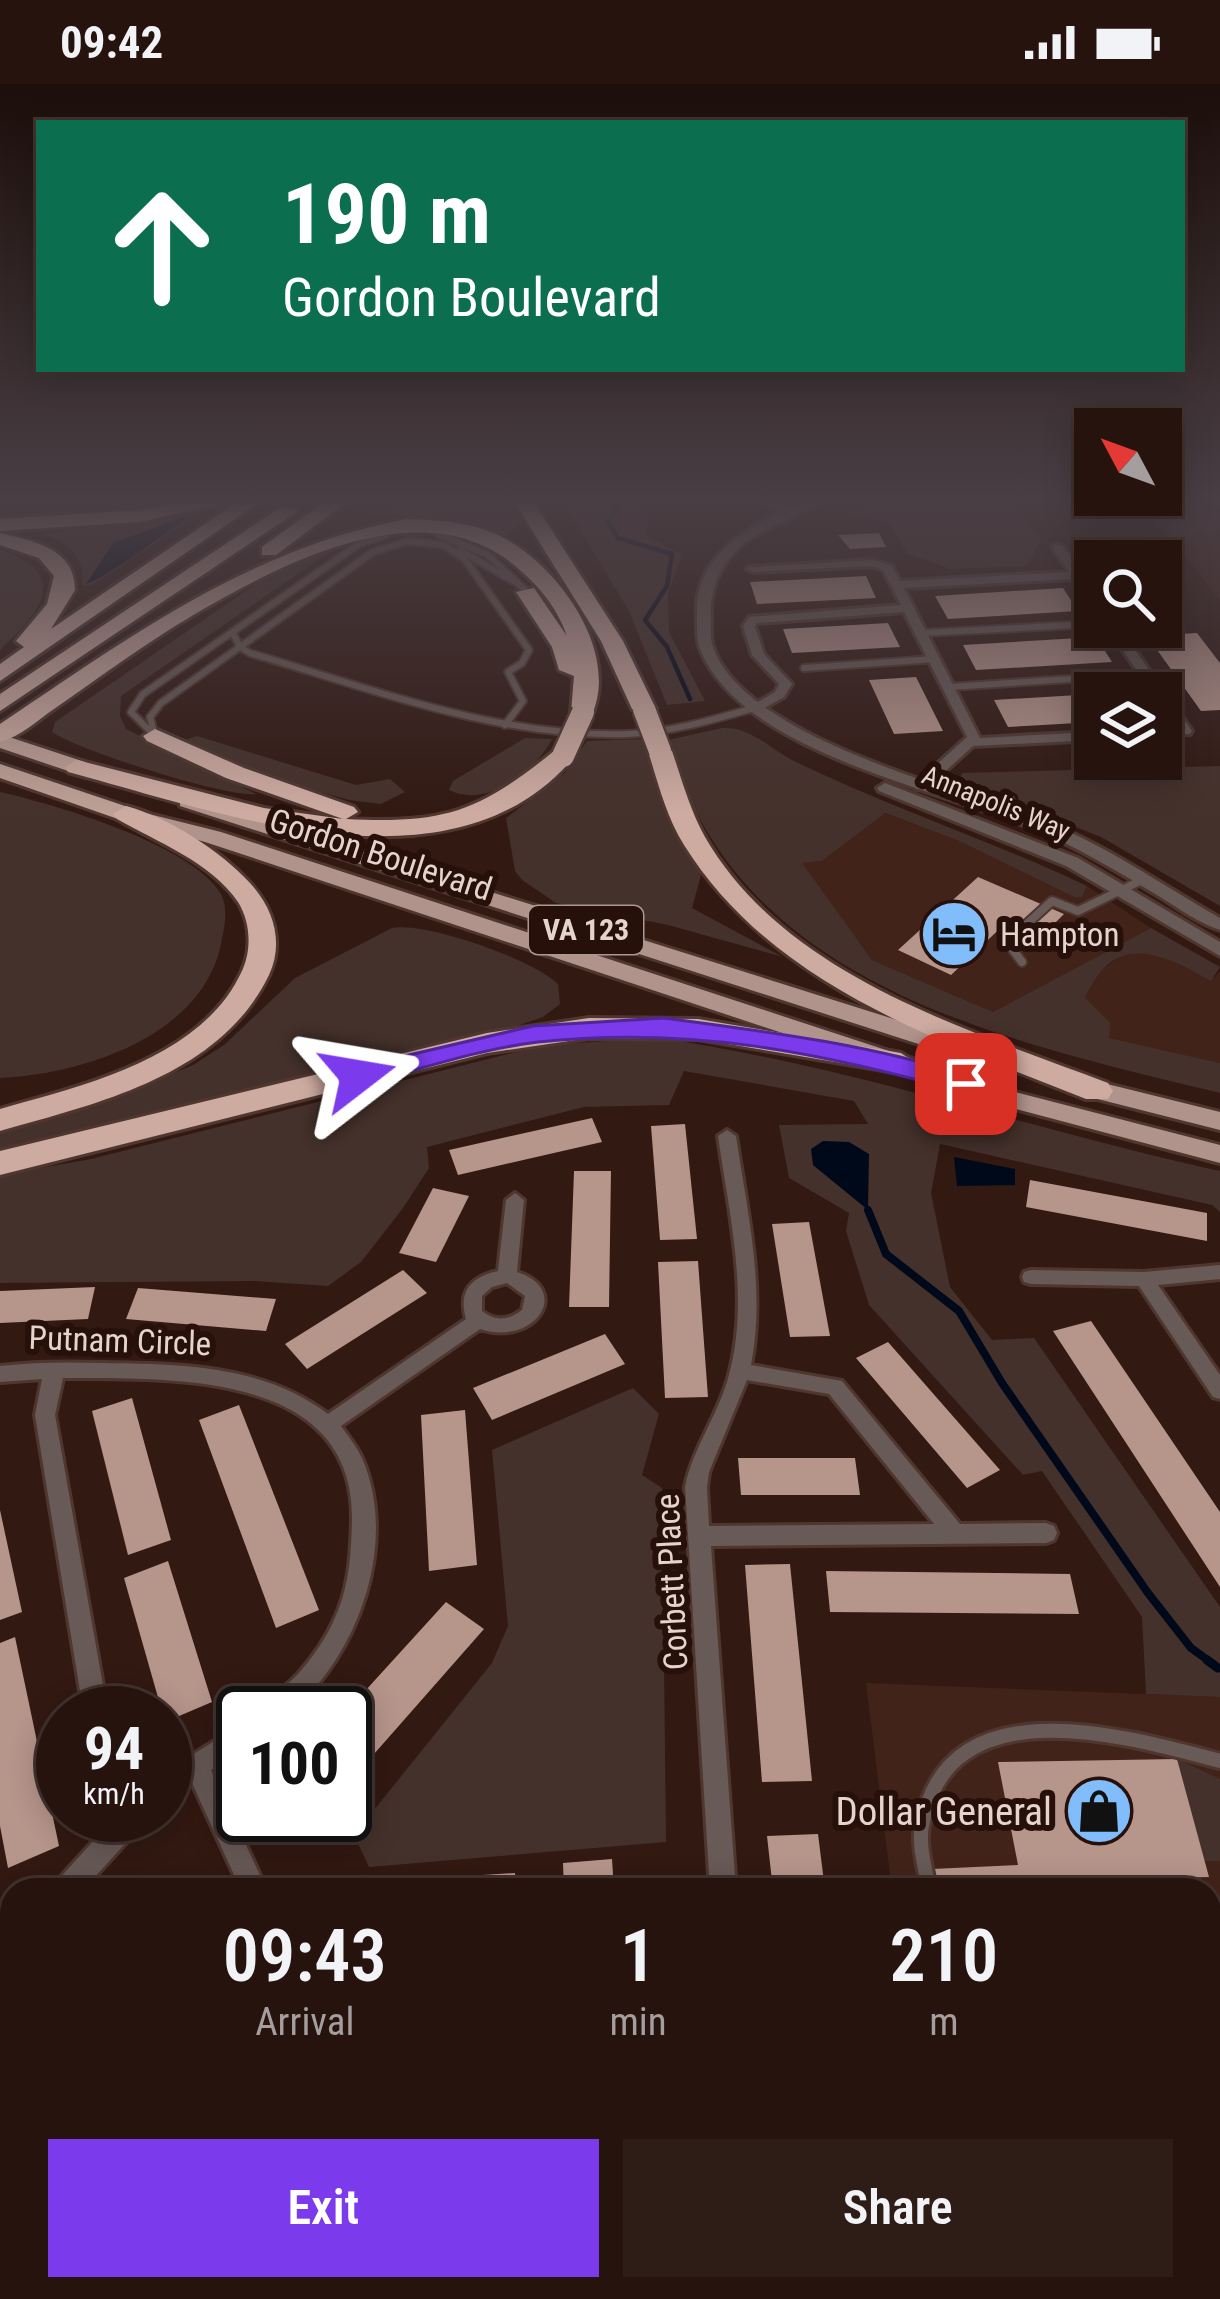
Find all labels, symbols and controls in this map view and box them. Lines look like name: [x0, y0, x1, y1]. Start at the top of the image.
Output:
text: 09:42: [60, 16, 163, 69]
text: 190 m: [282, 165, 491, 264]
icon: ahead: [84, 168, 240, 324]
text: Gordon Boulevard: [282, 266, 661, 329]
north arrow: [1074, 408, 1182, 516]
map controls: [1074, 408, 1182, 780]
button: search: [1074, 540, 1182, 648]
button: layers: [1074, 672, 1182, 780]
street label: Annapolis Way: [917, 759, 1075, 847]
street label: Gordon Boulevard: [265, 800, 497, 909]
hotel icon: Hampton: [919, 899, 989, 969]
road number: VA 123: [529, 906, 643, 954]
place label: Hampton: [1000, 915, 1119, 954]
position arrow: [295, 1013, 421, 1139]
pin: [915, 1033, 1017, 1135]
icon: arrive: [933, 1051, 999, 1117]
street label: Putnam Circle: [28, 1318, 212, 1363]
street label: Corbett Place: [647, 1493, 696, 1671]
speed limit sign: 100: [216, 1686, 372, 1842]
text: 94: [84, 1713, 144, 1784]
text: km/h: [83, 1776, 145, 1811]
shop icon: Dollar General: [1064, 1776, 1134, 1846]
place label: Dollar General: [836, 1789, 1052, 1835]
text: 09:43: [223, 1914, 387, 1999]
text: 1: [620, 1914, 656, 1999]
text: 210: [890, 1914, 998, 1999]
text: Arrival: [255, 1999, 354, 2045]
text: min: [610, 1999, 667, 2045]
text: m: [929, 1999, 959, 2045]
button: Exit: [48, 2139, 599, 2277]
button: Share: [623, 2139, 1173, 2277]

